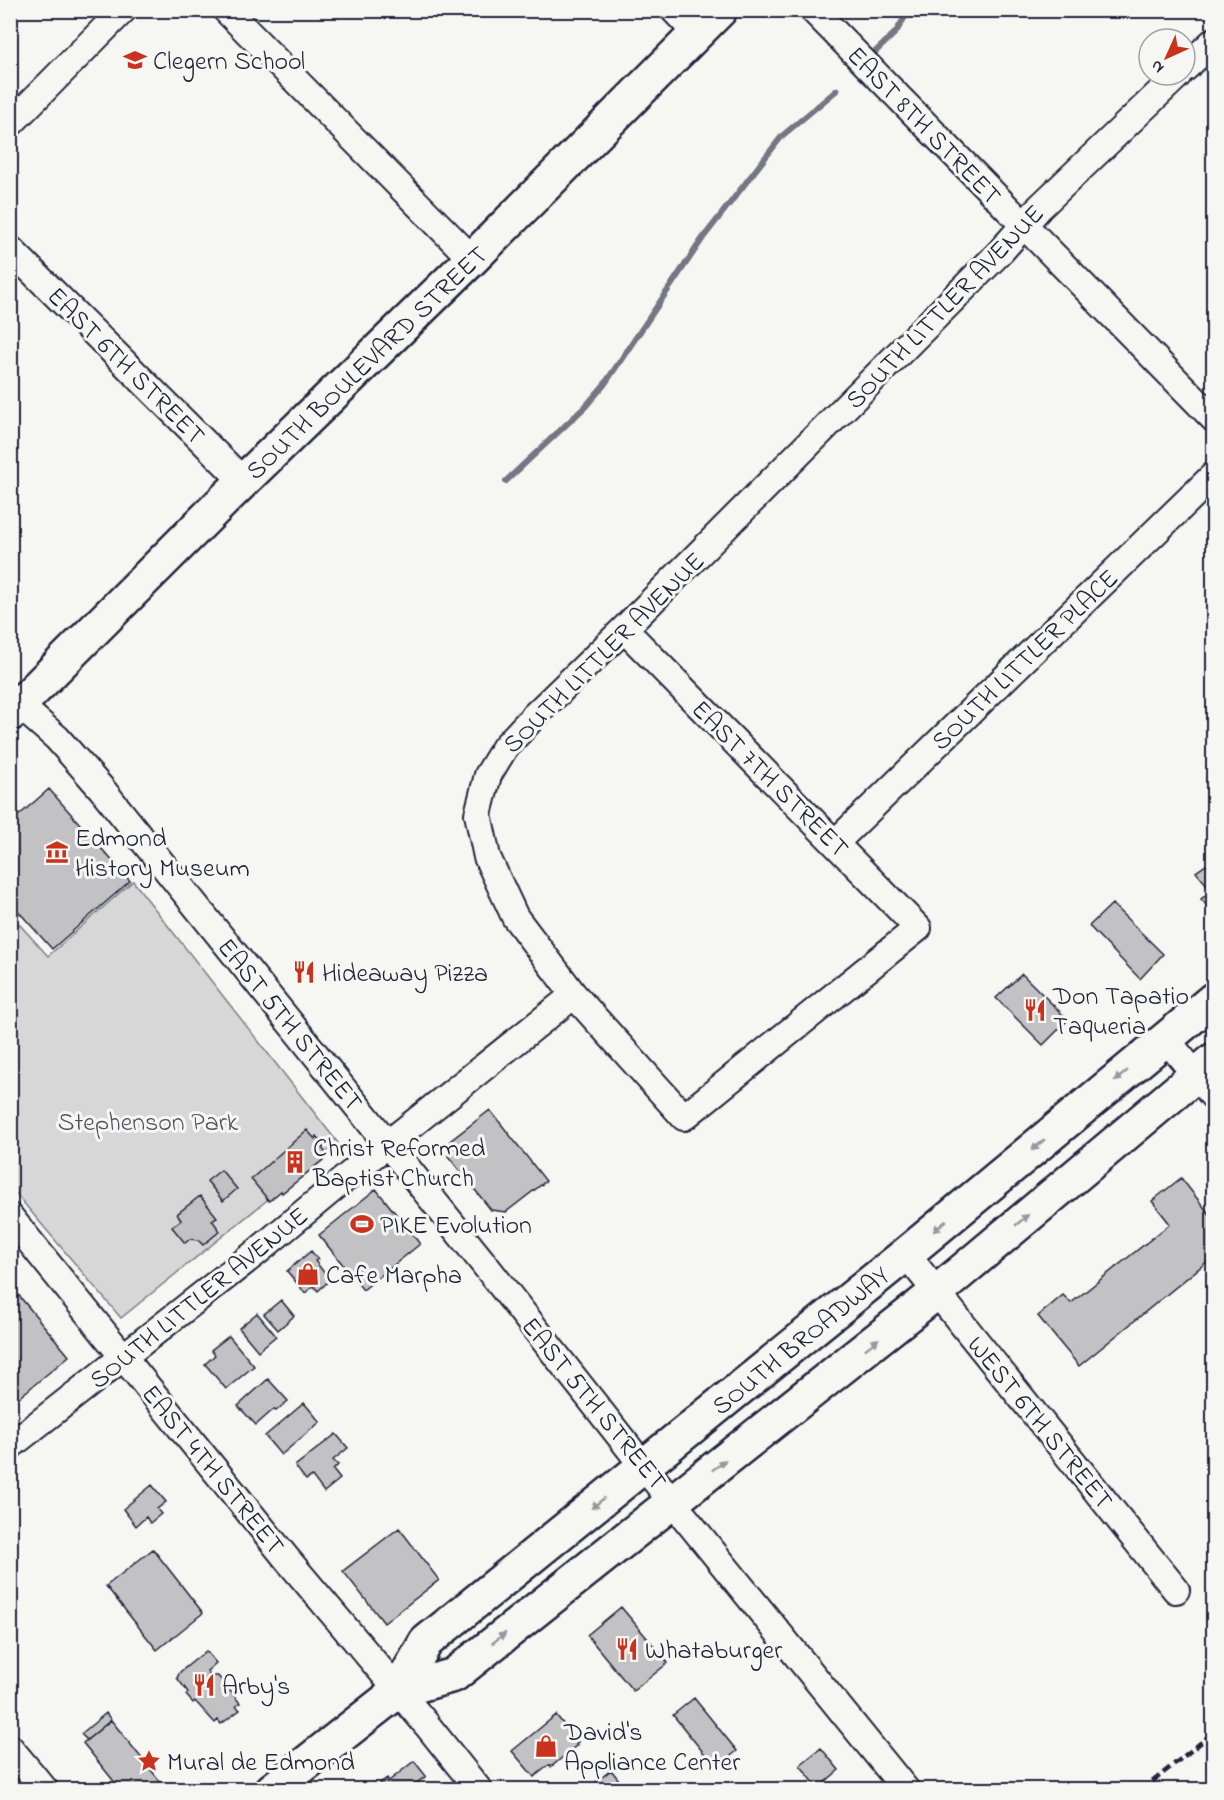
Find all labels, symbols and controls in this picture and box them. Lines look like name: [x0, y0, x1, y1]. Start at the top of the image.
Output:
north arrow: [1137, 27, 1197, 87]
street label: EAST 8TH STREET: [837, 39, 1009, 215]
place label: Clegern School: [153, 44, 305, 82]
school or university icon: Clegern School: [122, 47, 148, 73]
text: N: [1145, 54, 1170, 79]
street label: SOUTH LITTLER AVENUE: [838, 197, 1054, 419]
street label: SOUTH BOULEVARD STREET: [238, 238, 498, 490]
street label: EAST 6TH STREET: [37, 279, 213, 455]
street label: SOUTH LITTLER AVENUE: [495, 544, 715, 764]
street label: SOUTH LITTLER PLACE: [924, 561, 1128, 761]
street label: EAST 7TH STREET: [681, 693, 856, 868]
place label: Edmond History Museum: [75, 821, 250, 889]
museum icon: Edmond History Museum: [44, 839, 70, 865]
street label: EAST 5TH STREET: [207, 931, 371, 1121]
place label: Hideaway Pizza: [322, 956, 488, 994]
restaurant icon: Hideaway Pizza: [291, 959, 317, 985]
place label: Don Tapatio Taqueria: [1052, 979, 1189, 1047]
restaurant icon: Don Tapatio Taqueria: [1022, 997, 1048, 1023]
one-way arrow: [1113, 1070, 1129, 1083]
park label: Stephenson Park: [58, 1105, 239, 1143]
place label: Christ Reformed Baptist Church: [312, 1131, 486, 1199]
one-way arrow: [1031, 1138, 1046, 1151]
building icon: Christ Reformed Baptist Church: [282, 1149, 308, 1175]
street label: SOUTH LITTLER AVENUE: [82, 1199, 318, 1400]
place label: PIKE Evolution: [380, 1208, 532, 1246]
sports icon: PIKE Evolution: [349, 1211, 375, 1237]
one-way arrow: [1014, 1214, 1029, 1227]
one-way arrow: [933, 1219, 948, 1232]
place label: Cafe Marpha: [326, 1258, 462, 1296]
street label: SOUTH BROADWAY: [705, 1259, 899, 1426]
shop icon: Cafe Marpha: [295, 1261, 321, 1287]
street label: EAST 5TH STREET: [511, 1310, 675, 1500]
street label: WEST 6TH STREET: [956, 1329, 1121, 1519]
one-way arrow: [864, 1337, 880, 1350]
street label: EAST 4TH STREET: [131, 1378, 292, 1564]
one-way arrow: [711, 1459, 726, 1472]
one-way arrow: [590, 1496, 606, 1509]
one-way arrow: [492, 1633, 507, 1645]
place label: Whataburger: [645, 1633, 783, 1671]
restaurant icon: Whataburger: [614, 1636, 640, 1662]
place label: Arby's: [222, 1669, 290, 1707]
restaurant icon: Arby's: [191, 1672, 217, 1698]
place label: David's Appliance Center: [563, 1715, 741, 1783]
shop icon: David's Appliance Center: [533, 1733, 559, 1759]
place label: Mural de Edmond: [167, 1745, 355, 1783]
place icon: Mural de Edmond: [136, 1748, 162, 1774]

